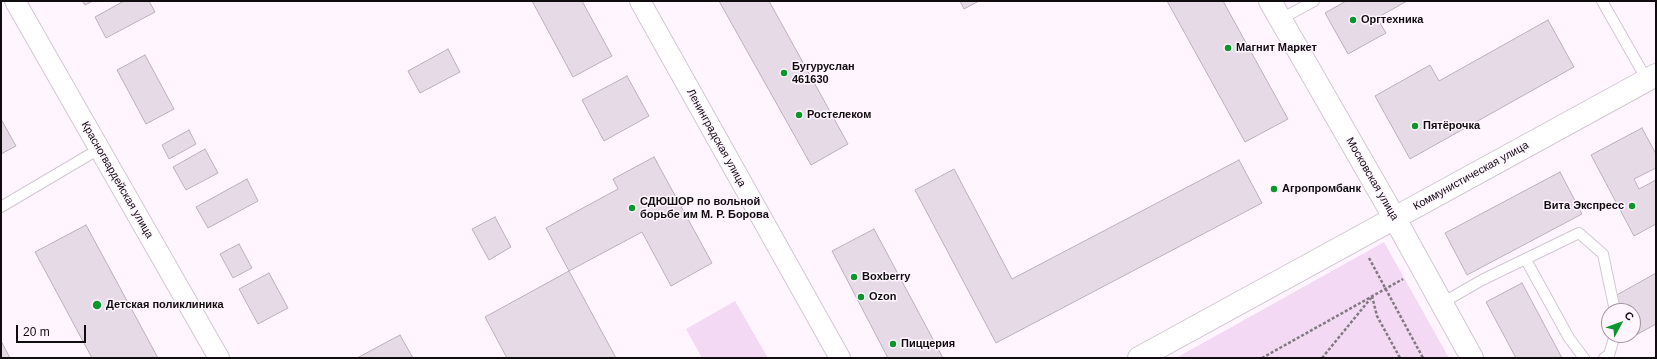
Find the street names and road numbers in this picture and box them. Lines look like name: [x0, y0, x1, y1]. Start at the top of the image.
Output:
street label: Ленинградская улица: [684, 87, 748, 189]
street label: Красногвардейская улица: [78, 119, 156, 241]
street label: Московская улица: [1343, 135, 1401, 223]
street label: Коммунистическая улица: [1411, 139, 1531, 213]

